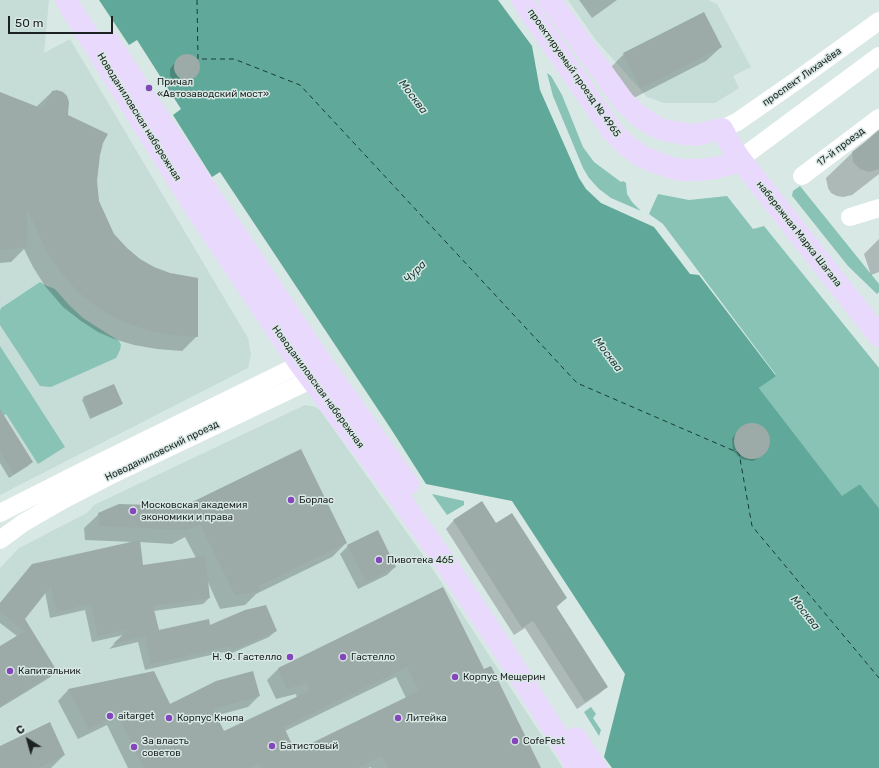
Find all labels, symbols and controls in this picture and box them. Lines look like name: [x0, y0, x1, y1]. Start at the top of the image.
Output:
street label: проектируемый проезд № 4965: [525, 7, 623, 139]
scale bar: [10, 8, 115, 34]
text: 50 m: [15, 16, 43, 30]
street label: проспект Лихачёва: [760, 45, 844, 109]
street label: Новоданиловская набережная: [94, 51, 184, 183]
place label: Причал «Автозаводский мост»: [157, 76, 269, 100]
water label: Москва: [396, 77, 430, 117]
marker: Причал «Автозаводский мост»: [144, 83, 154, 93]
street label: 17-й проезд: [815, 125, 867, 169]
street label: набережная Марка Шагала: [754, 179, 844, 289]
water label: Чура: [401, 258, 429, 286]
street label: Новоданиловская набережная: [269, 323, 367, 451]
water label: Москва: [591, 335, 625, 375]
street label: Новоданиловский проезд: [103, 418, 221, 484]
place label: Борлас: [299, 494, 334, 506]
marker: Борлас: [286, 495, 296, 505]
place label: Московская академия экономики и права: [141, 499, 247, 522]
marker: Московская академия экономики и права: [128, 506, 138, 516]
place label: Пивотека 465: [387, 554, 454, 566]
marker: Пивотека 465: [374, 555, 384, 565]
water label: Москва: [788, 593, 822, 633]
place label: Н. Ф. Гастелло: [212, 651, 282, 663]
place label: Гастелло: [351, 651, 395, 663]
marker: Н. Ф. Гастелло: [285, 652, 295, 662]
marker: Гастелло: [338, 652, 348, 662]
place label: Капитальник: [18, 665, 81, 677]
marker: Капитальник: [5, 666, 15, 676]
place label: Корпус Мещерин: [463, 671, 545, 683]
marker: Корпус Мещерин: [450, 672, 460, 682]
place label: aitarget: [118, 710, 155, 722]
marker: aitarget: [105, 711, 115, 721]
place label: Корпус Кнопа: [177, 712, 244, 724]
place label: Литейка: [406, 712, 447, 724]
marker: Корпус Кнопа: [164, 713, 174, 723]
marker: Литейка: [393, 713, 403, 723]
north arrow: [8, 720, 48, 760]
text: С: [13, 723, 27, 738]
place label: За власть советов: [142, 735, 189, 758]
place label: CofeFest: [523, 735, 565, 747]
marker: CofeFest: [510, 736, 520, 746]
place label: Батистовый: [280, 740, 338, 752]
marker: Батистовый: [267, 741, 277, 751]
marker: За власть советов: [129, 742, 139, 752]

